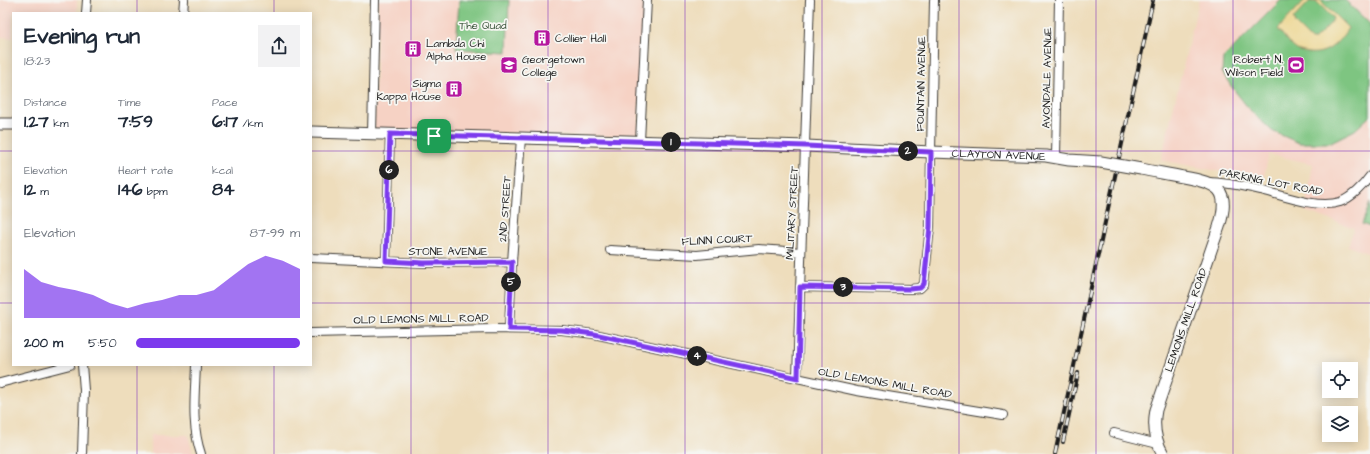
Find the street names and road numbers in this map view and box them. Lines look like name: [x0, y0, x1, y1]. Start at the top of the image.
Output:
street label: AVONDALE AVENUE: [1039, 27, 1055, 129]
street label: FOUNTAIN AVENUE: [913, 36, 929, 132]
street label: CLAYTON AVENUE: [951, 145, 1046, 163]
street label: PARKING LOT ROAD: [1218, 165, 1324, 199]
street label: MILITARY STREET: [782, 166, 802, 260]
street label: 2ND STREET: [495, 175, 515, 243]
street label: FLINN COURT: [681, 231, 753, 249]
street label: STONE AVENUE: [408, 244, 488, 259]
street label: LEMONS MILL ROAD: [1161, 266, 1211, 374]
street label: OLD LEMONS MILL ROAD: [353, 310, 489, 328]
street label: OLD LEMONS MILL ROAD: [817, 364, 953, 402]

